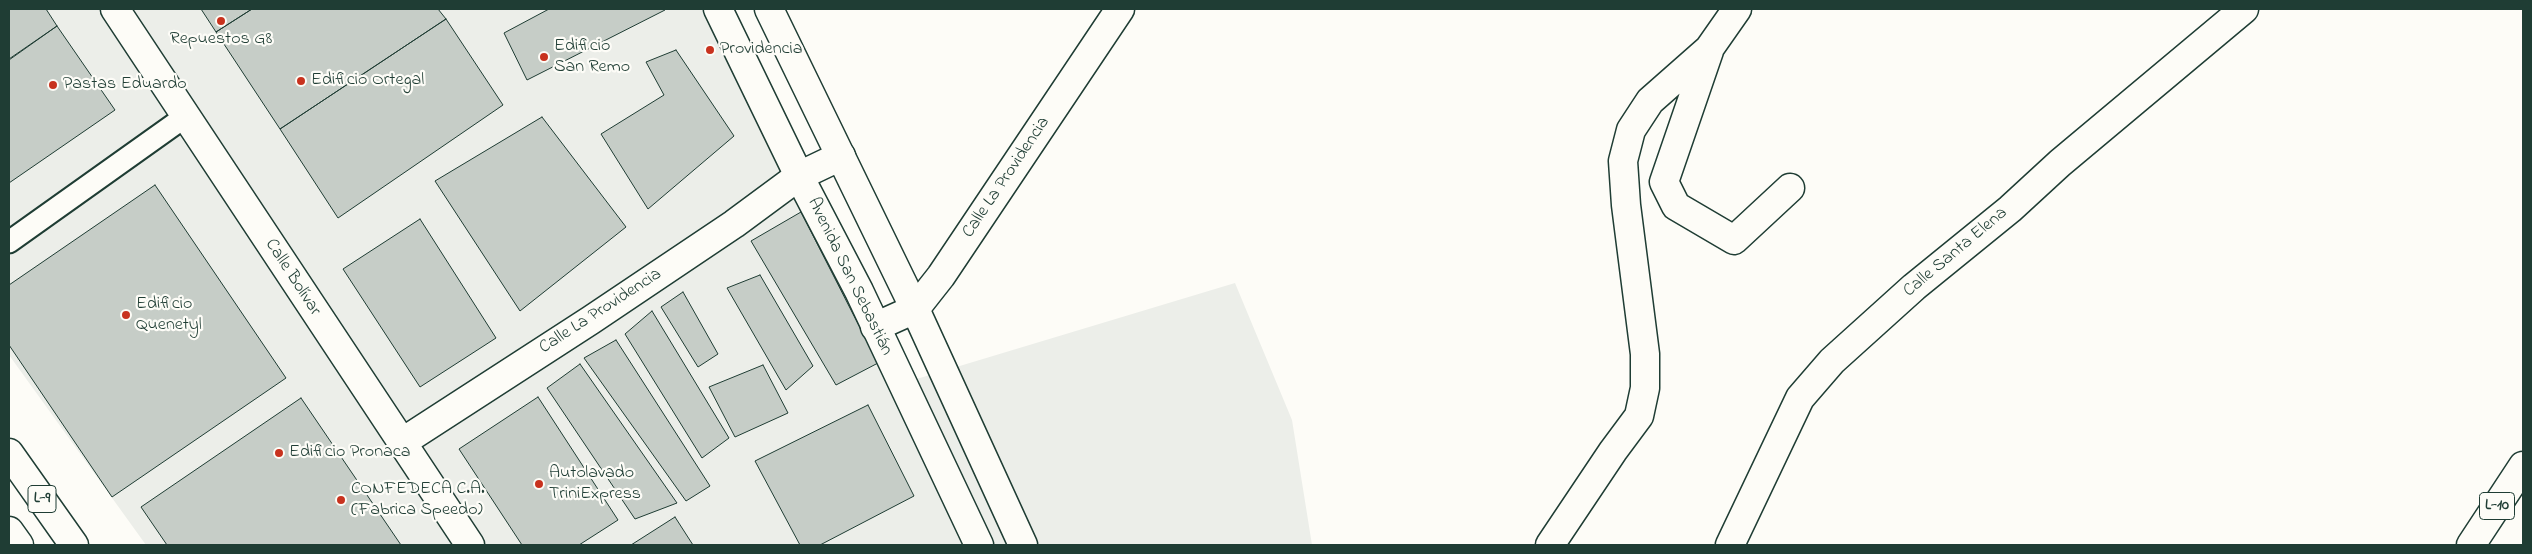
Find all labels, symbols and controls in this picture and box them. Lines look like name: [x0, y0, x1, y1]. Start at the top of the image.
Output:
marker: Repuestos G8: [215, 15, 227, 27]
place label: Repuestos G8: [170, 29, 272, 51]
place label: Edificio San Remo: [554, 36, 630, 78]
place label: Providencia: [720, 39, 802, 61]
marker: Providencia: [704, 44, 716, 56]
marker: Edificio San Remo: [538, 51, 550, 63]
place label: Edificio Ortegal: [311, 70, 424, 92]
place label: Pastas Eduardo: [63, 74, 187, 96]
marker: Edificio Ortegal: [295, 75, 307, 87]
marker: Pastas Eduardo: [47, 79, 59, 91]
street label: Calle La Providencia: [958, 113, 1056, 243]
street label: Avenida San Sebastián: [801, 195, 897, 359]
street label: Calle Santa Elena: [1900, 203, 2012, 303]
street label: Calle Bolívar: [259, 235, 325, 321]
street label: Calle La Providencia: [536, 264, 666, 360]
place label: Edificio Quenetyl: [136, 294, 202, 336]
marker: Edificio Quenetyl: [120, 309, 132, 321]
place label: Edificio Pronaca: [289, 442, 411, 464]
marker: Edificio Pronaca: [273, 447, 285, 459]
place label: Autolavado TriniExpress: [549, 463, 641, 506]
marker: Autolavado TriniExpress: [533, 478, 545, 490]
place label: CONFEDECA C.A. (Fabrica Speedo): [351, 479, 485, 522]
road number: L-9: [28, 486, 56, 512]
road number: L-10: [2480, 492, 2514, 520]
marker: CONFEDECA C.A. (Fabrica Speedo): [335, 494, 347, 506]

